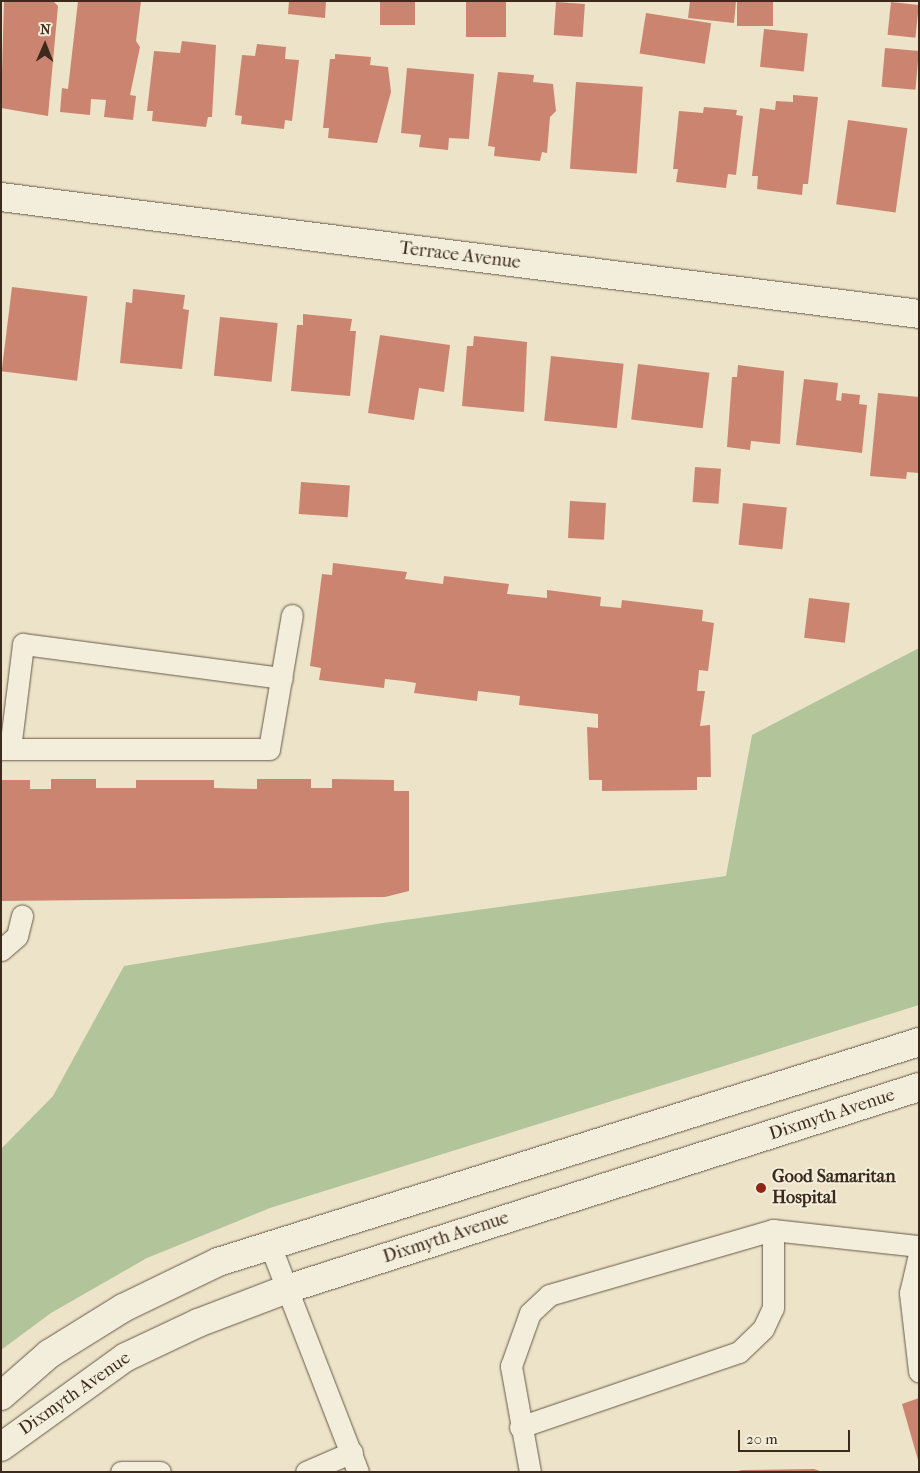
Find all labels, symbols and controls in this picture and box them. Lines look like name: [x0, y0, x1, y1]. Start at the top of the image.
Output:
north arrow: [20, 20, 70, 70]
text: N: [40, 21, 51, 38]
street label: Terrace Avenue: [398, 238, 522, 274]
street label: Dixmyth Avenue: [766, 1084, 898, 1146]
place label: Good Samaritan Hospital: [772, 1167, 896, 1210]
marker: Good Samaritan Hospital: [754, 1181, 768, 1195]
street label: Dixmyth Avenue: [380, 1207, 512, 1269]
street label: Dixmyth Avenue: [15, 1348, 135, 1440]
scale bar: [740, 1420, 852, 1452]
text: 20 m: [746, 1430, 778, 1448]

